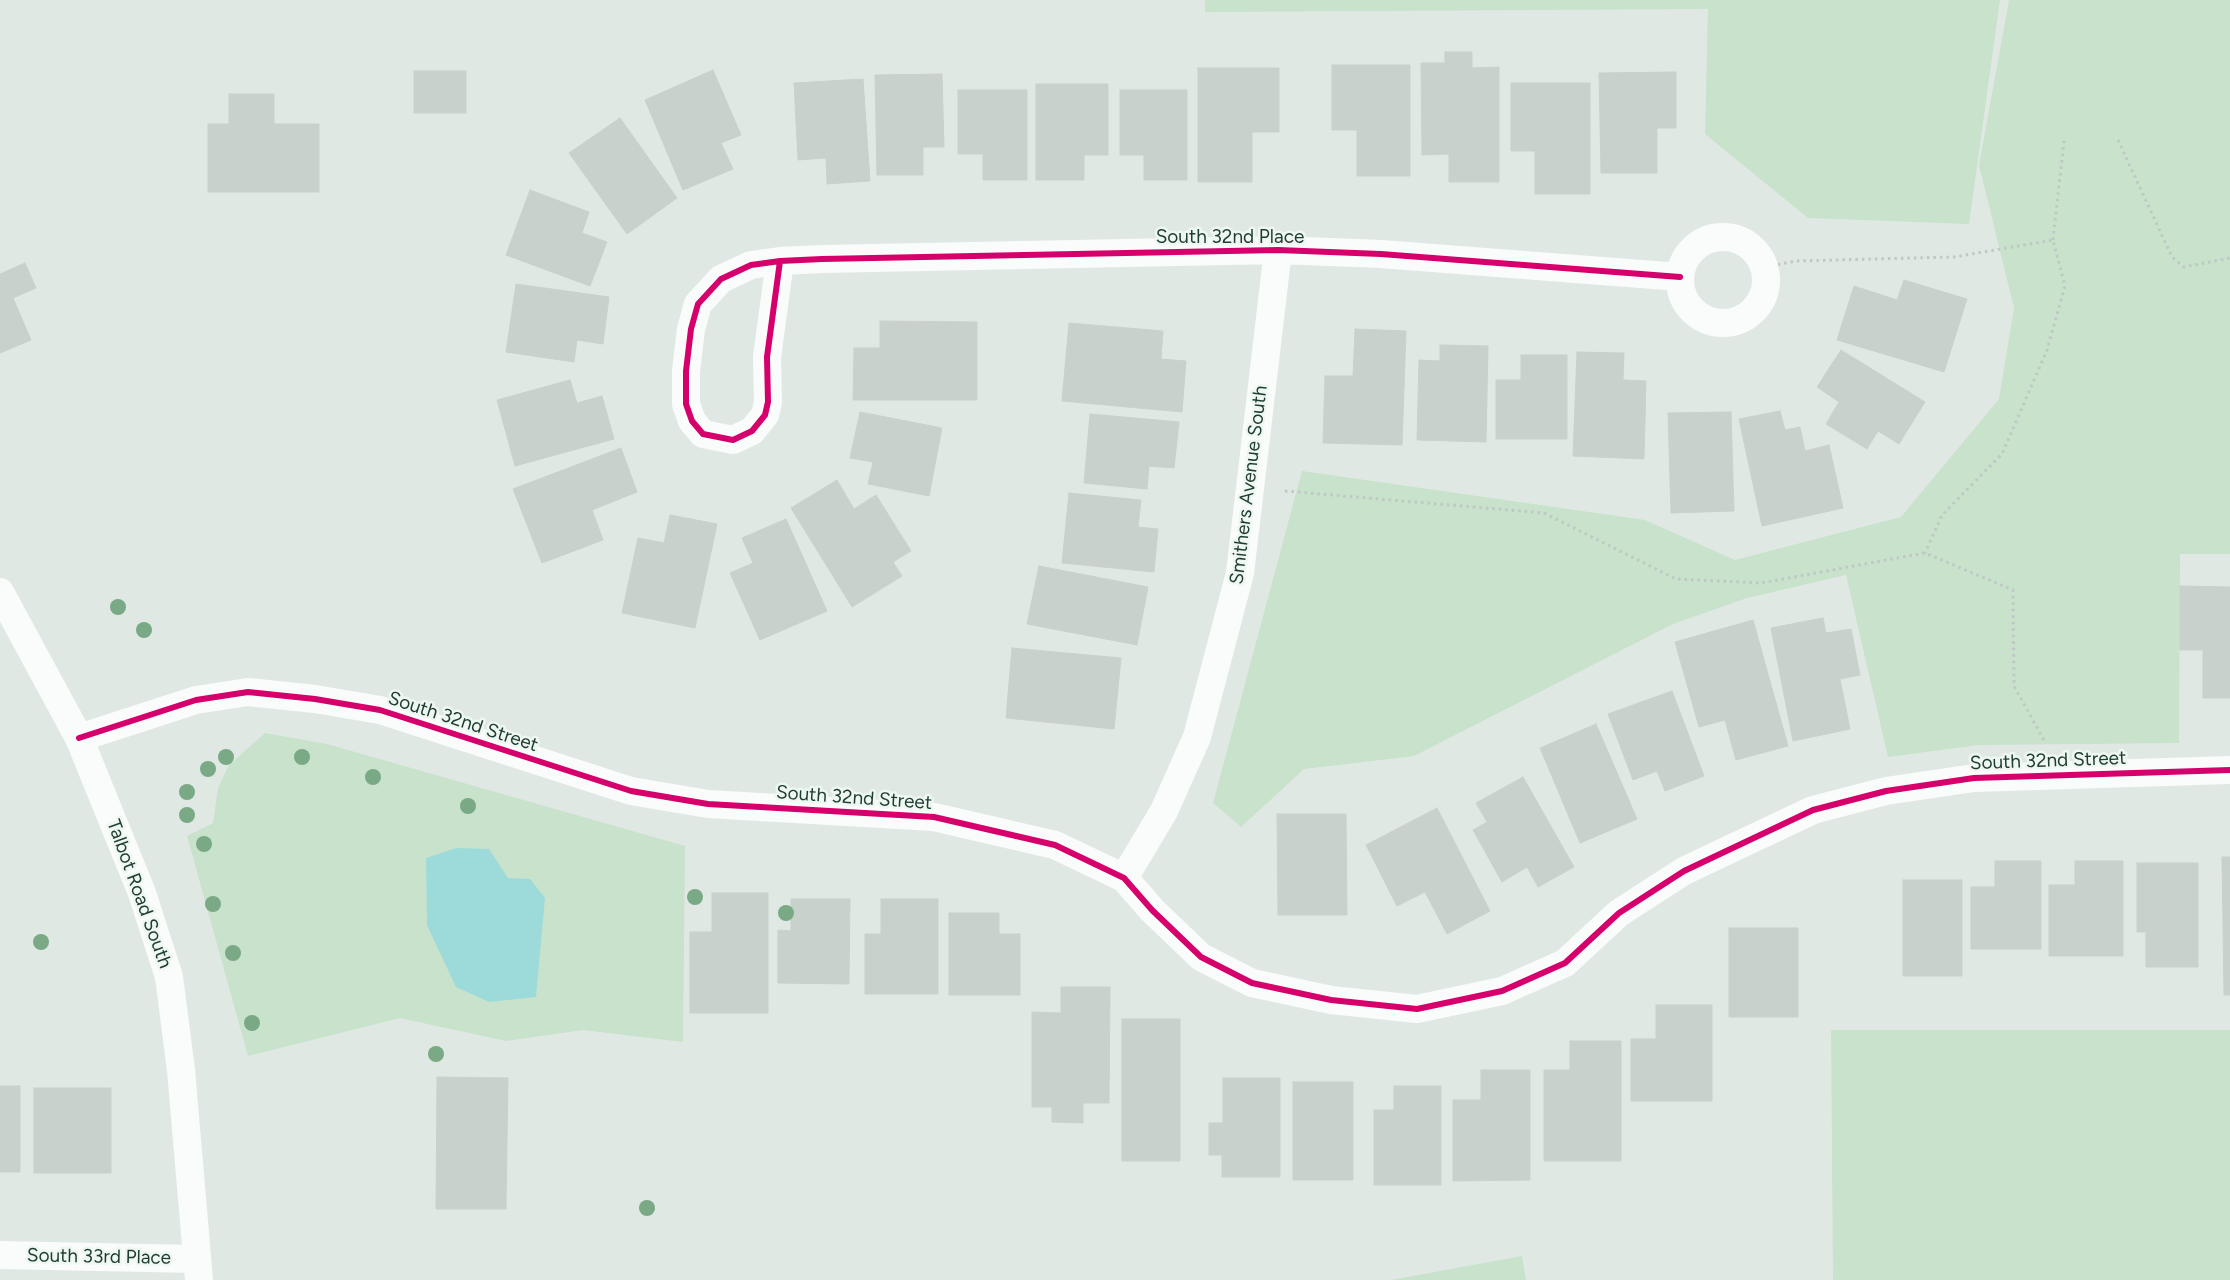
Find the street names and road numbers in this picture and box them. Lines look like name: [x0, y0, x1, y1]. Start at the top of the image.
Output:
street label: South 32nd Place: [1156, 226, 1304, 248]
street label: Smithers Avenue South: [1225, 384, 1273, 586]
street label: South 32nd Street: [385, 687, 541, 757]
street label: South 32nd Street: [1969, 747, 2127, 775]
street label: South 32nd Street: [775, 781, 933, 815]
street label: Talbot Road South: [101, 816, 177, 972]
street label: South 33rd Place: [27, 1244, 171, 1270]

